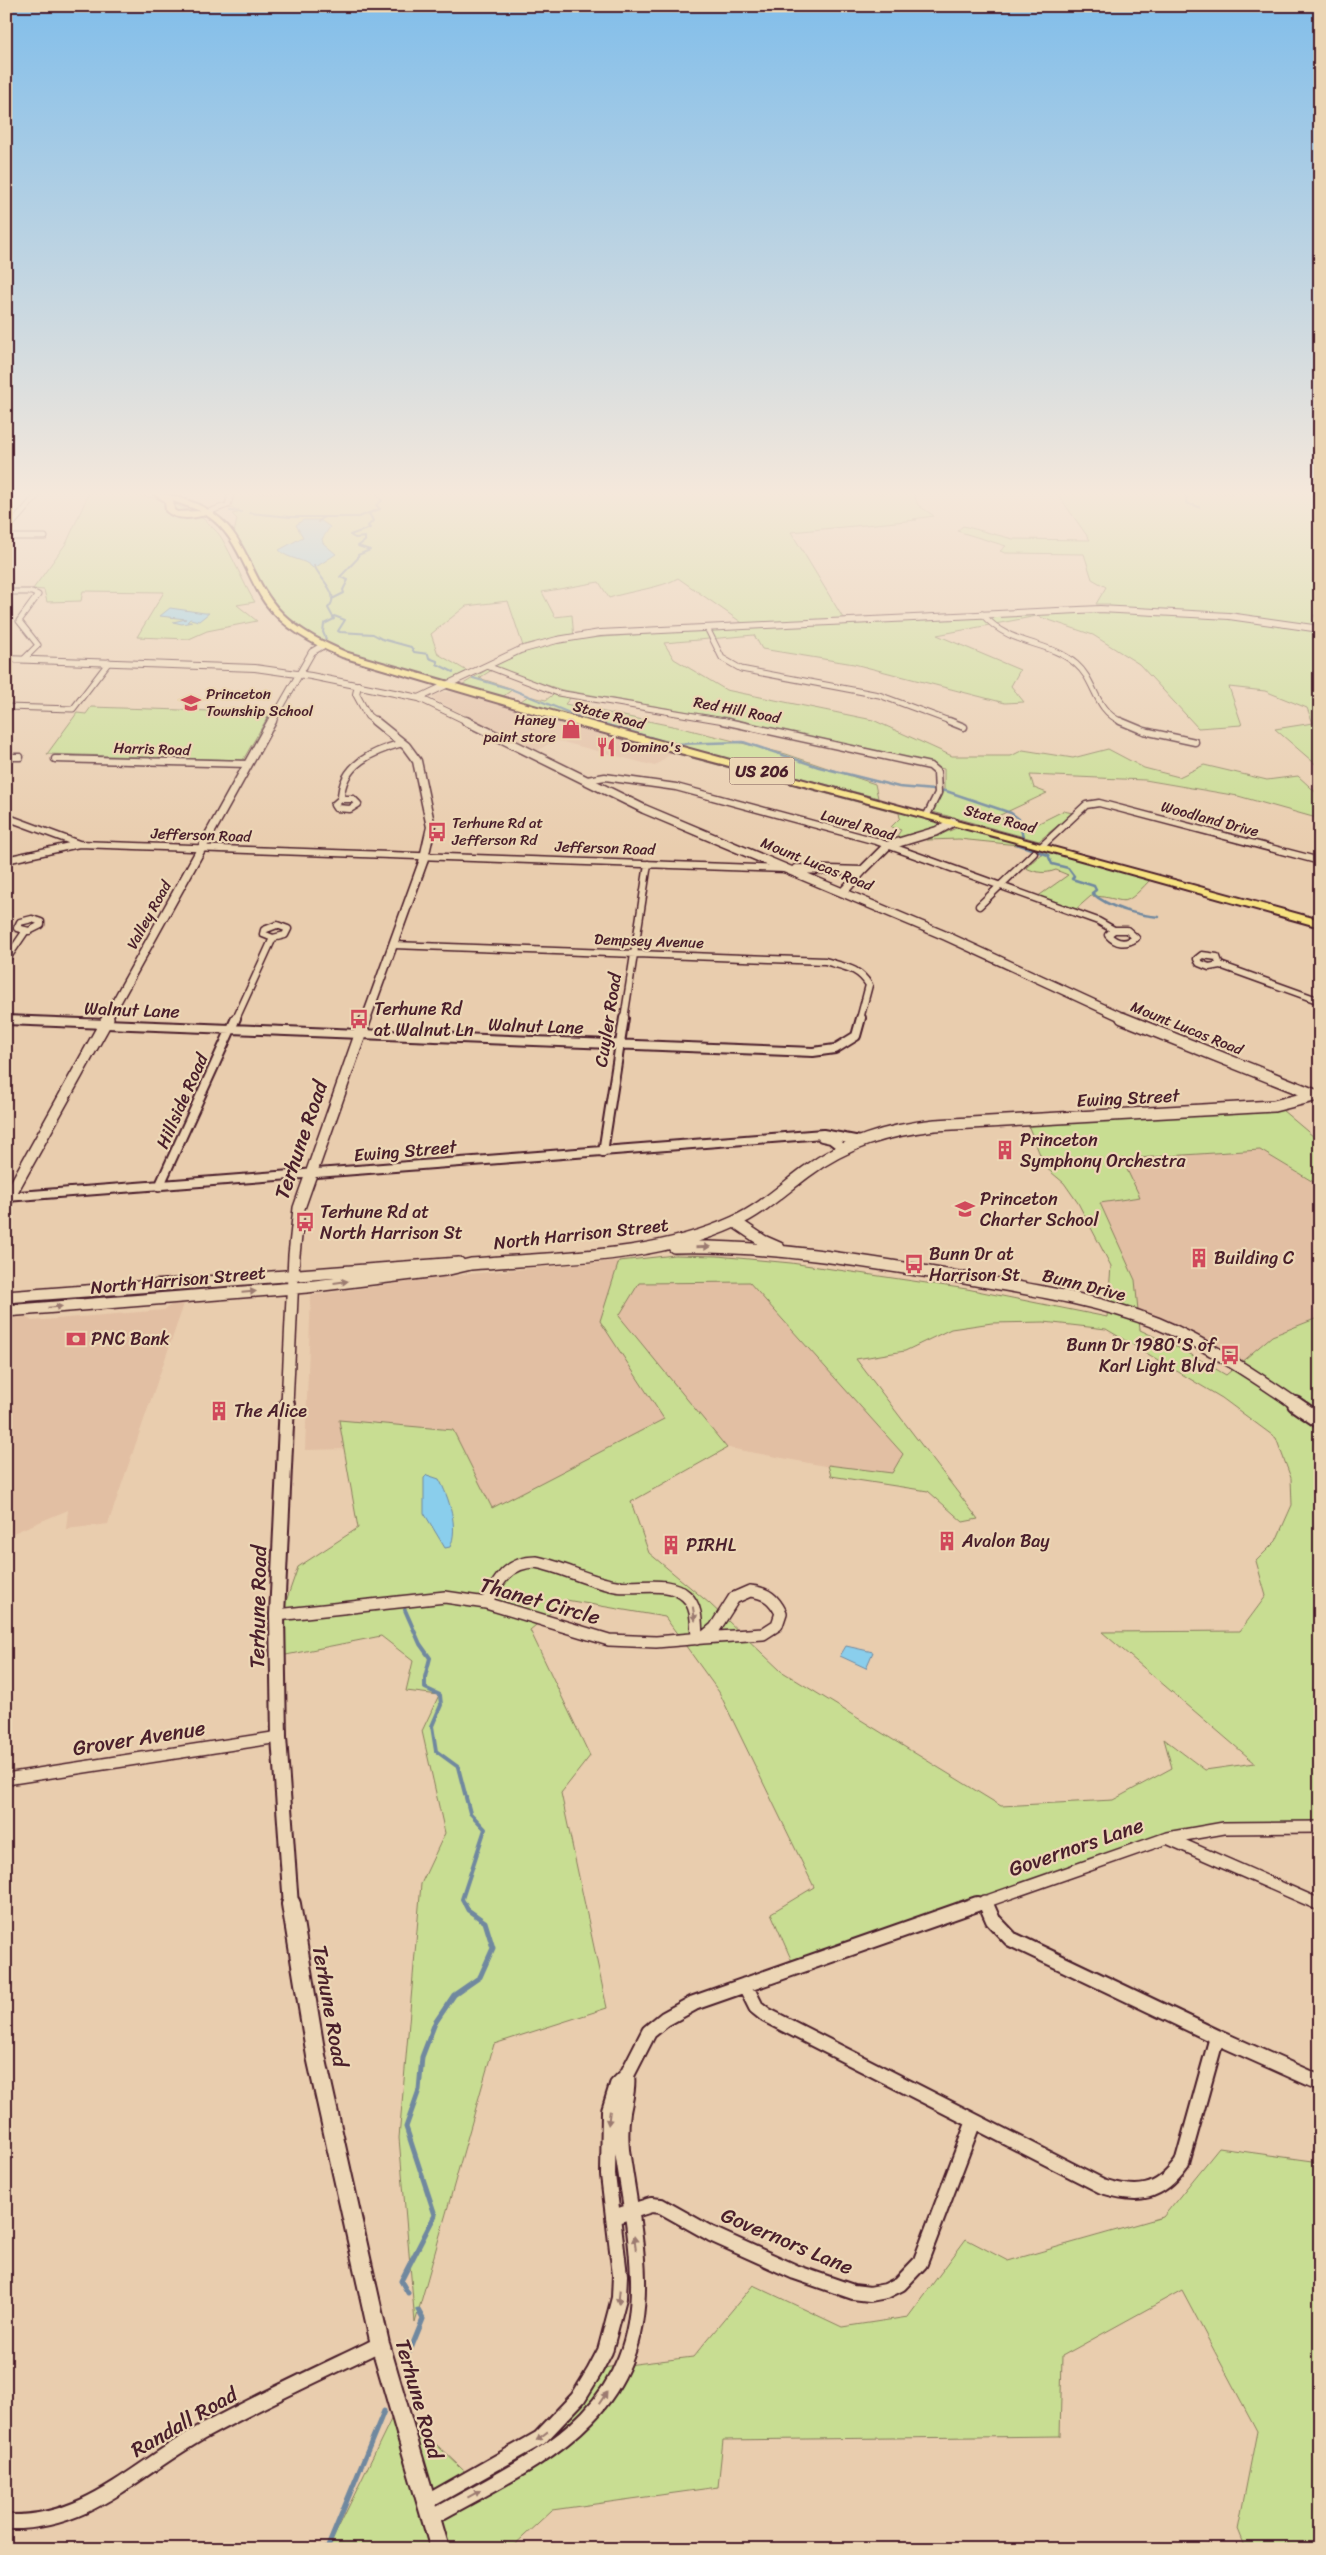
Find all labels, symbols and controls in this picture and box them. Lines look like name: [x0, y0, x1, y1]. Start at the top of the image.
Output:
place label: Princeton Township School: [206, 681, 314, 724]
street label: Red Hill Road: [692, 689, 784, 731]
school or university icon: Princeton Township School: [180, 692, 202, 714]
street label: State Road: [570, 693, 649, 737]
place label: Haney paint store: [483, 707, 556, 750]
shop icon: Haney paint store: [560, 718, 582, 740]
place label: Domino's: [621, 734, 681, 760]
street label: Harris Road: [113, 735, 192, 763]
restaurant icon: Domino's: [595, 736, 617, 758]
road number: US 206: [730, 758, 794, 784]
street label: Woodland Drive: [1158, 793, 1262, 845]
street label: State Road: [961, 797, 1040, 841]
street label: Laurel Road: [818, 802, 899, 848]
place label: Terhune Rd at Jefferson Rd: [451, 810, 543, 853]
street label: Jefferson Road: [149, 820, 253, 850]
bus stop icon: Terhune Rd at Jefferson Rd: [426, 821, 448, 843]
street label: Mount Lucas Road: [757, 830, 878, 899]
street label: Jefferson Road: [553, 833, 657, 863]
street label: Valley Road: [119, 875, 179, 954]
street label: Dempsey Avenue: [594, 926, 705, 956]
street label: Cuyler Road: [585, 969, 631, 1069]
street label: Walnut Lane: [84, 992, 180, 1028]
place label: Terhune Rd at Walnut Ln: [374, 993, 474, 1046]
street label: Mount Lucas Road: [1127, 994, 1248, 1063]
bus stop icon: Terhune Rd at Walnut Ln: [348, 1008, 370, 1030]
street label: Walnut Lane: [488, 1008, 584, 1044]
street label: Hillside Road: [147, 1047, 218, 1154]
street label: Terhune Road: [263, 1074, 340, 1205]
street label: Ewing Street: [1076, 1079, 1181, 1117]
place label: Princeton Symphony Orchestra: [1020, 1124, 1186, 1177]
street label: Ewing Street: [352, 1131, 459, 1171]
building icon: Princeton Symphony Orchestra: [994, 1139, 1016, 1161]
place label: Princeton Charter School: [980, 1183, 1099, 1236]
place label: Terhune Rd at North Harrison St: [320, 1196, 463, 1249]
school or university icon: Princeton Charter School: [954, 1198, 976, 1220]
street label: North Harrison Street: [492, 1209, 670, 1259]
bus stop icon: Terhune Rd at North Harrison St: [294, 1211, 316, 1233]
place label: Bunn Dr at Harrison St: [929, 1238, 1020, 1291]
place label: Building C: [1214, 1242, 1295, 1274]
one-way arrow: [695, 1243, 711, 1251]
building icon: Building C: [1188, 1247, 1210, 1269]
bus stop icon: Bunn Dr at Harrison St: [903, 1253, 925, 1275]
street label: North Harrison Street: [89, 1256, 267, 1304]
street label: Bunn Drive: [1039, 1259, 1130, 1311]
one-way arrow: [333, 1278, 349, 1286]
one-way arrow: [241, 1287, 257, 1295]
one-way arrow: [47, 1303, 63, 1311]
place label: PNC Bank: [91, 1323, 170, 1355]
bank icon: PNC Bank: [65, 1328, 87, 1350]
place label: Bunn Dr 1980'S of Karl Light Blvd: [1066, 1329, 1218, 1382]
bus stop icon: Bunn Dr 1980'S of Karl Light Blvd: [1219, 1344, 1241, 1366]
place label: The Alice: [234, 1395, 307, 1427]
building icon: The Alice: [208, 1400, 230, 1422]
place label: Avalon Bay: [961, 1525, 1050, 1557]
place label: PIRHL: [686, 1529, 737, 1561]
building icon: Avalon Bay: [936, 1530, 958, 1552]
building icon: PIRHL: [660, 1534, 682, 1556]
street label: Terhune Road: [238, 1543, 278, 1669]
street label: Thanet Circle: [475, 1566, 605, 1636]
one-way arrow: [691, 1607, 699, 1623]
street label: Grover Avenue: [70, 1709, 208, 1767]
street label: Governors Lane: [1003, 1806, 1149, 1888]
street label: Terhune Road: [301, 1942, 360, 2072]
one-way arrow: [605, 2110, 613, 2126]
street label: Governors Lane: [715, 2196, 859, 2286]
one-way arrow: [631, 2235, 639, 2251]
one-way arrow: [614, 2289, 622, 2305]
street label: Terhune Road: [384, 2334, 455, 2465]
street label: Randall Road: [123, 2375, 246, 2468]
one-way arrow: [598, 2392, 608, 2405]
one-way arrow: [535, 2431, 549, 2441]
one-way arrow: [467, 2489, 480, 2498]

